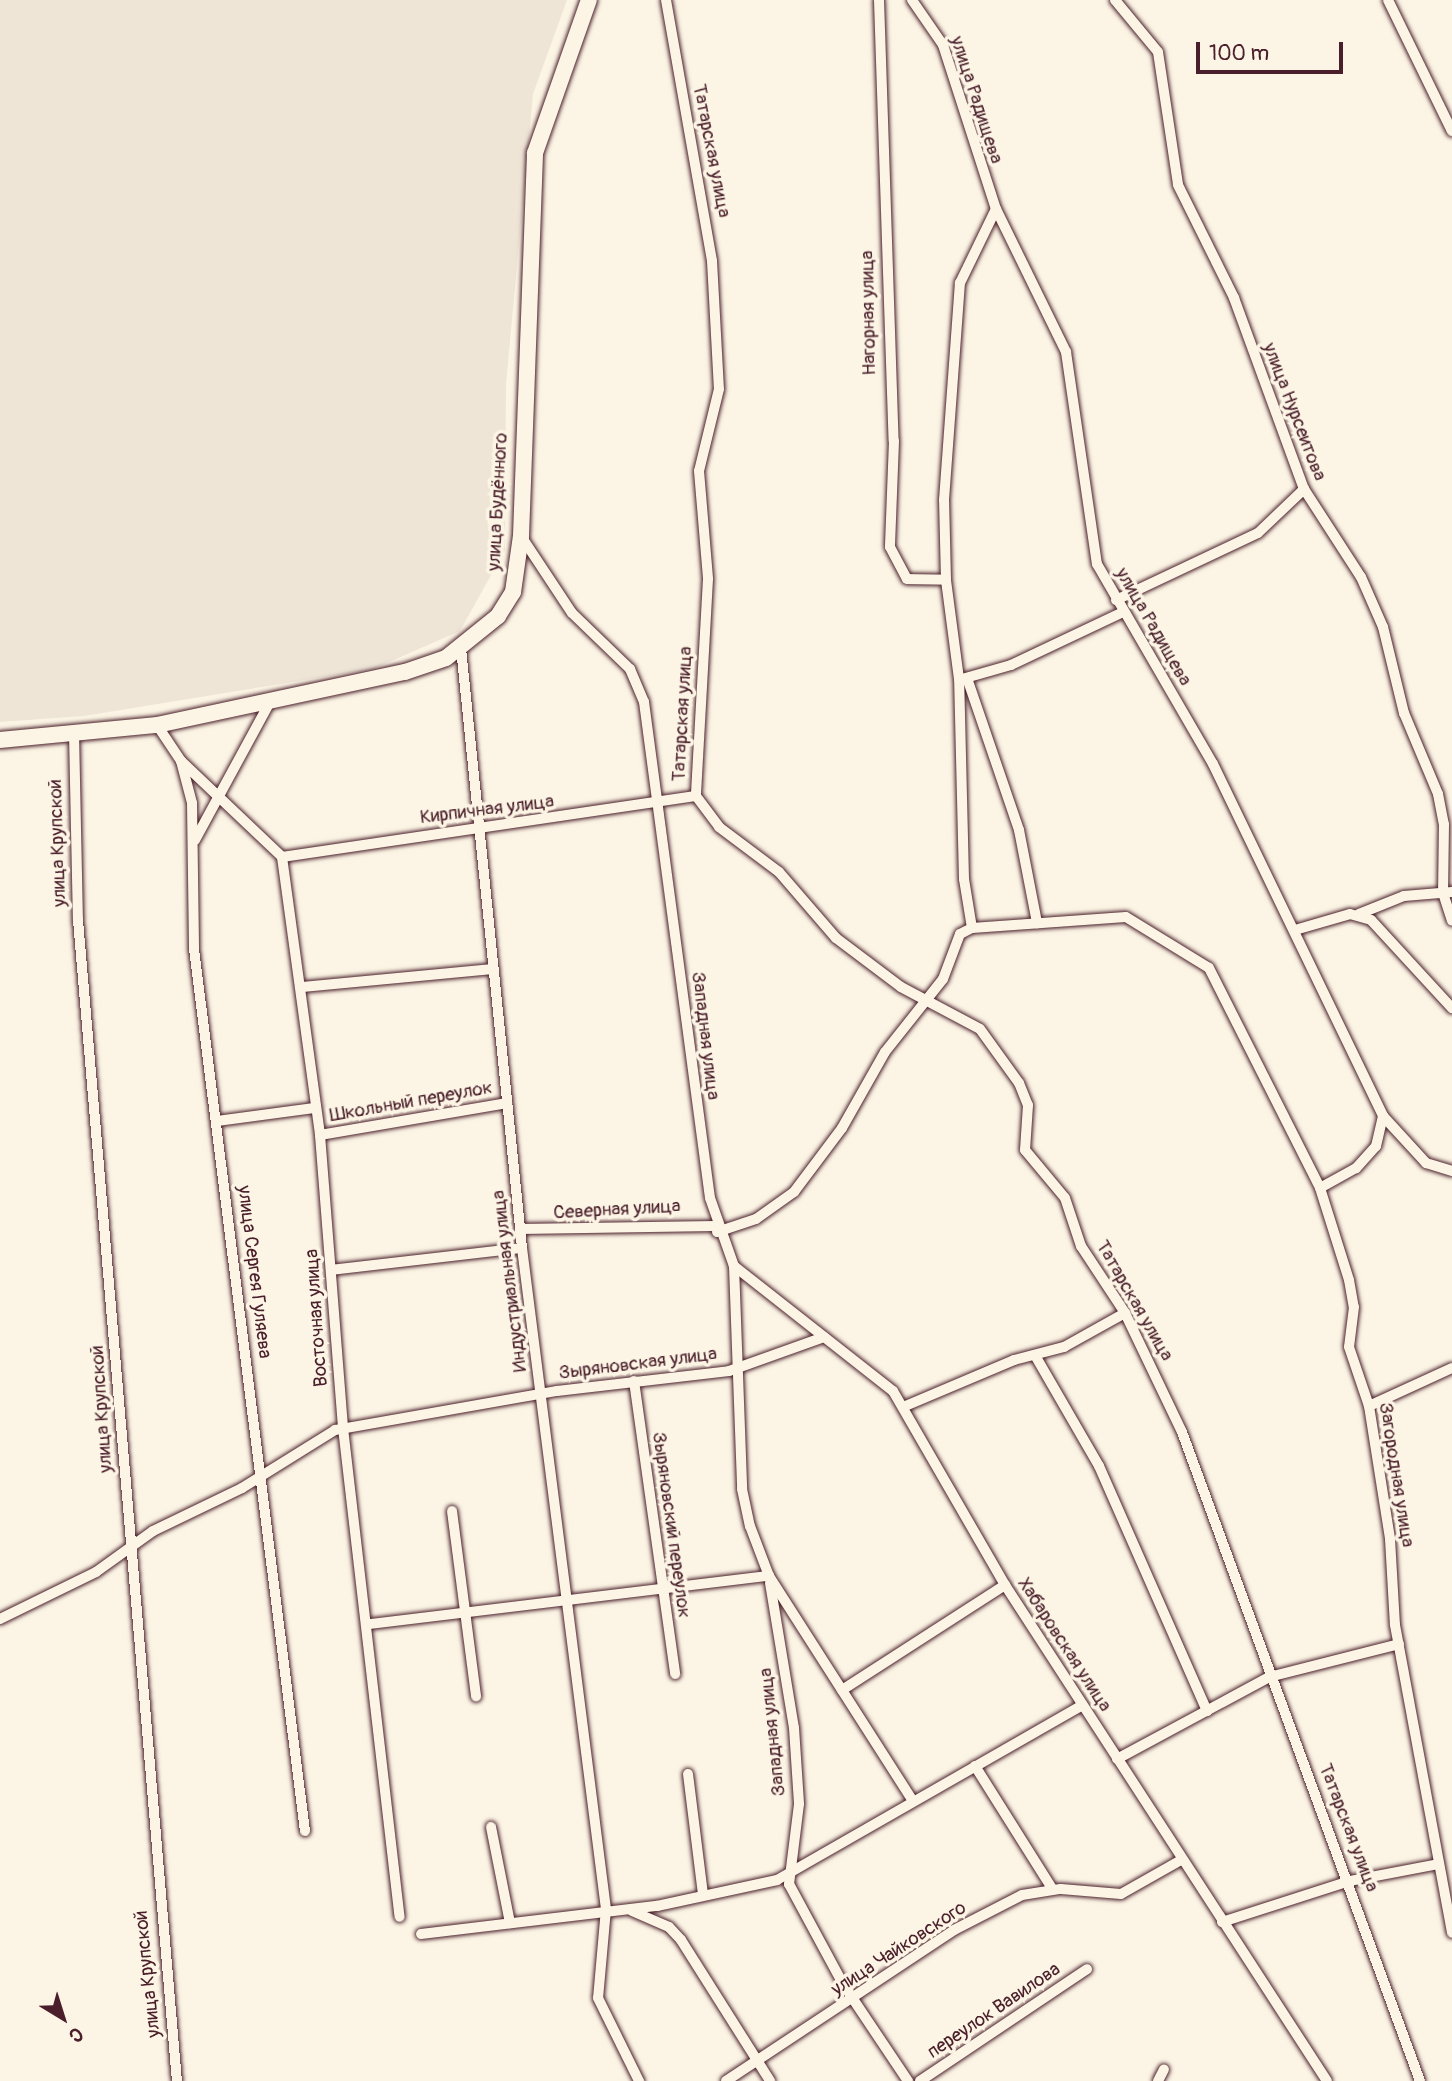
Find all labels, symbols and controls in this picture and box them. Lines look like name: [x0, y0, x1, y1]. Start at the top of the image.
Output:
scale bar: [1200, 28, 1347, 72]
street label: улица Радищева: [945, 33, 1007, 167]
text: 100 m: [1209, 40, 1269, 67]
street label: Татарская улица: [687, 82, 735, 220]
street label: Нагорная улица: [857, 250, 881, 376]
street label: улица Нурсеитова: [1257, 340, 1331, 484]
street label: улица Будённого: [483, 432, 513, 572]
street label: улица Радищева: [1110, 564, 1196, 690]
street label: Татарская улица: [668, 646, 698, 782]
street label: улица Крупской: [44, 779, 72, 907]
street label: Кирпичная улица: [419, 790, 555, 830]
street label: Западная улица: [686, 971, 724, 1101]
street label: Школьный переулок: [328, 1076, 494, 1128]
street label: улица Сергея Гуляева: [232, 1184, 276, 1360]
street label: Индустриальная улица: [488, 1189, 532, 1373]
street label: Северная улица: [553, 1195, 681, 1225]
street label: Татарская улица: [1090, 1237, 1178, 1365]
street label: Восточная улица: [301, 1248, 333, 1388]
street label: Зыряновская улица: [558, 1343, 718, 1385]
street label: улица Крупской: [86, 1344, 118, 1474]
street label: Загородная улица: [1373, 1401, 1419, 1549]
street label: Зыряновский переулок: [647, 1431, 695, 1619]
street label: Хабаровская улица: [1012, 1574, 1116, 1716]
street label: Западная улица: [755, 1667, 791, 1797]
street label: Татарская улица: [1313, 1761, 1383, 1895]
street label: улица Чайковского: [827, 1897, 971, 2001]
street label: улица Крупской: [130, 1909, 166, 2039]
street label: переулок Вавилова: [923, 1958, 1065, 2064]
north arrow: [28, 1983, 98, 2053]
text: С: [64, 2021, 88, 2048]

